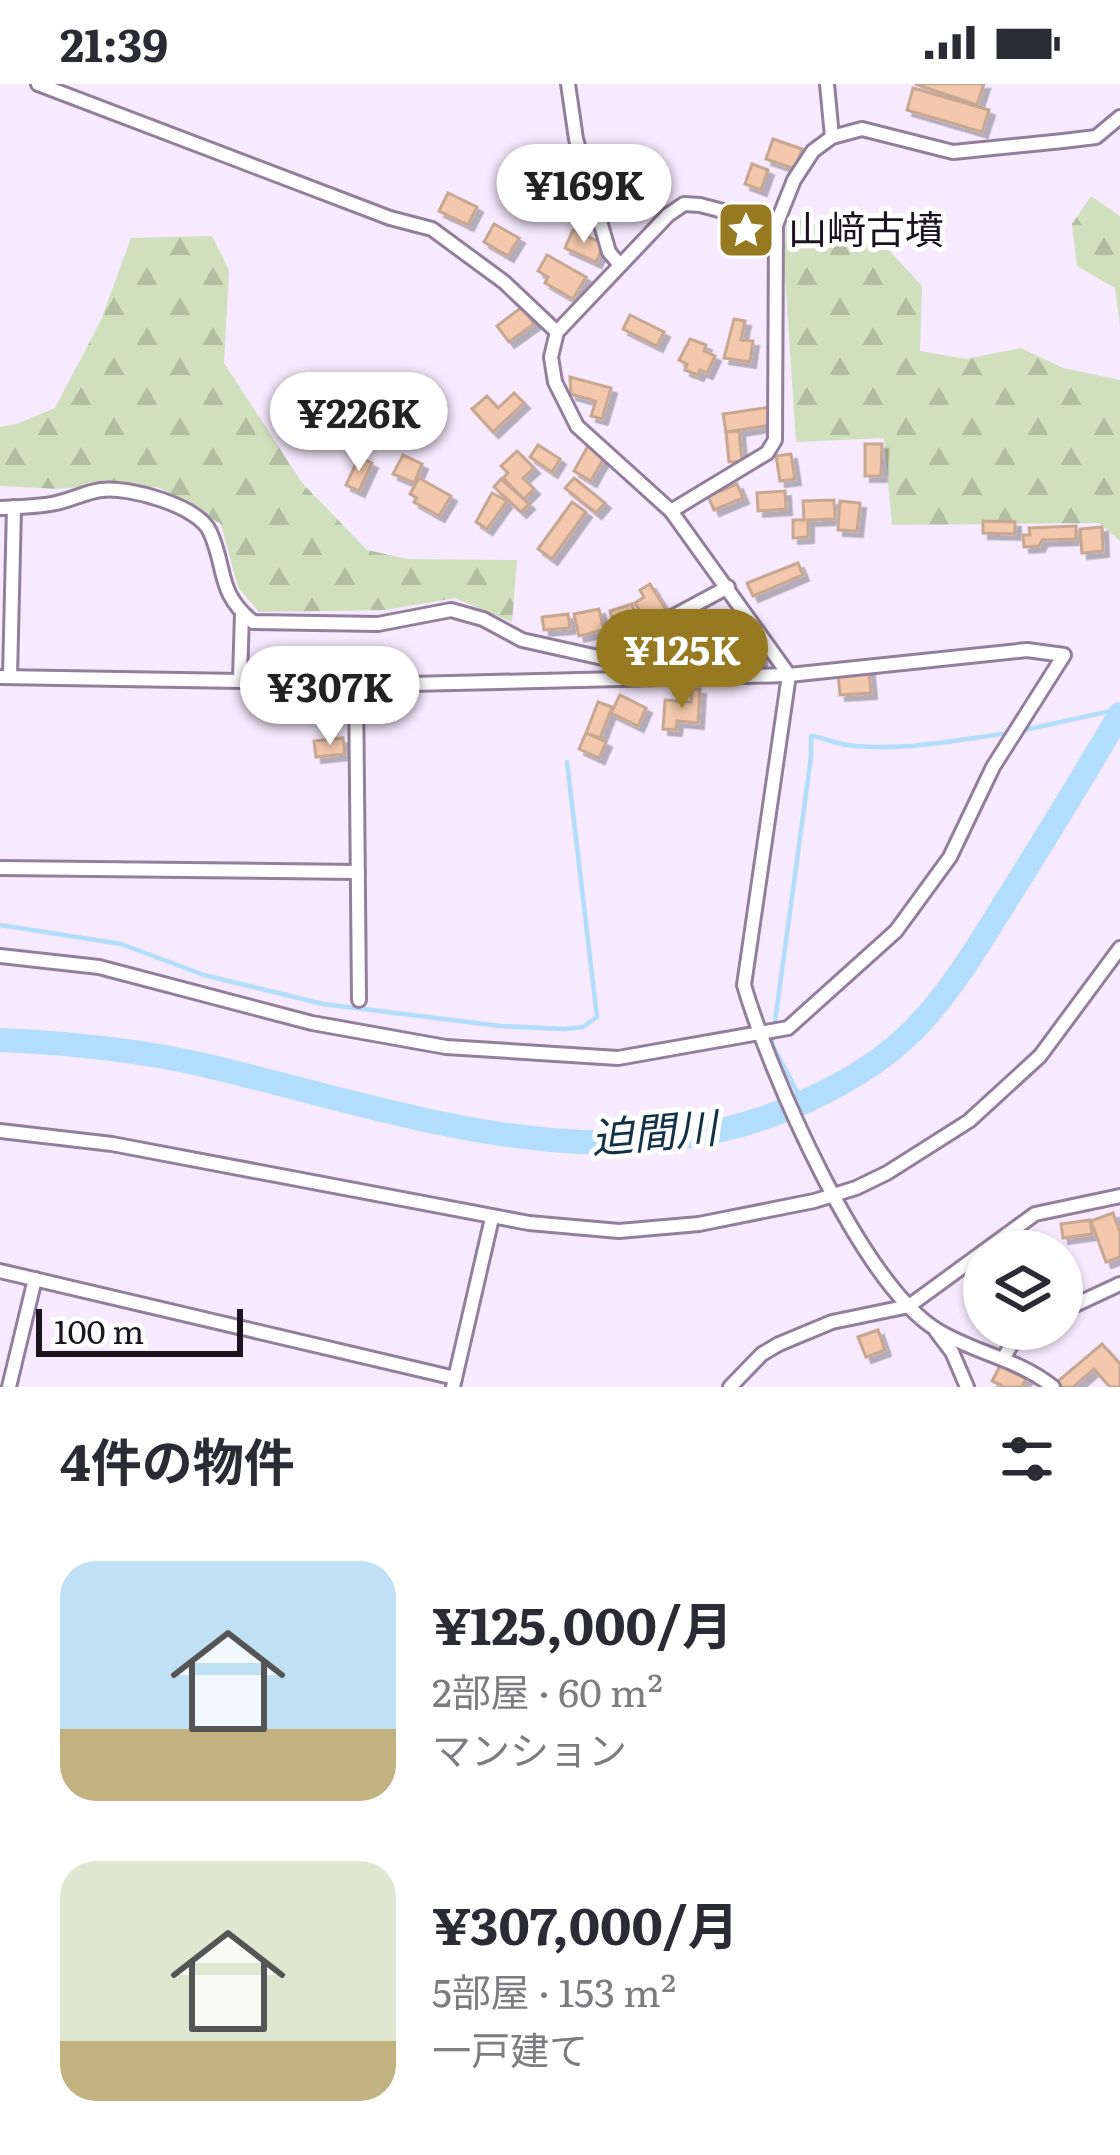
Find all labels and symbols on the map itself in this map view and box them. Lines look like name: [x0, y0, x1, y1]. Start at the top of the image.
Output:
pin: ¥169K: [500, 144, 668, 246]
place label: 山﨑古墳: [788, 198, 944, 256]
place icon: 山﨑古墳: [715, 199, 777, 261]
pin: ¥226K: [275, 372, 443, 474]
pin: ¥125K: [598, 609, 766, 711]
pin: ¥307K: [246, 646, 414, 748]
water label: 迫間川: [588, 1093, 723, 1166]
scale bar: [36, 1303, 243, 1356]

